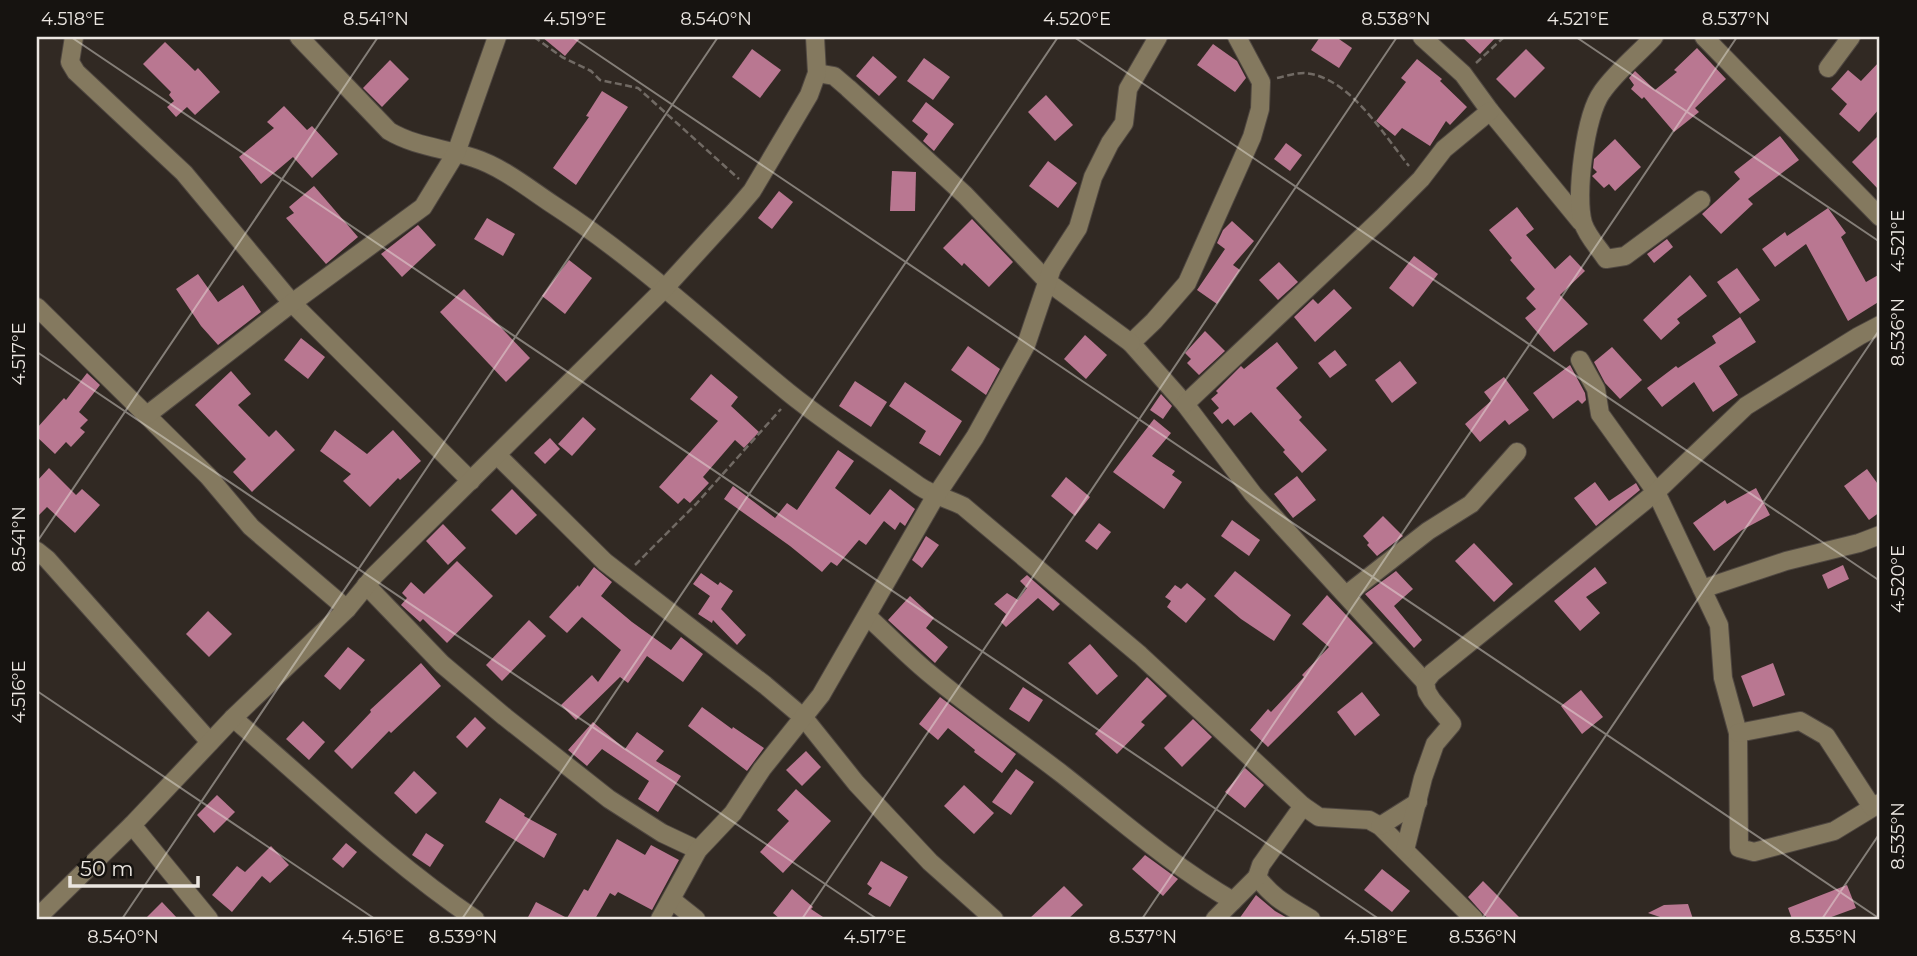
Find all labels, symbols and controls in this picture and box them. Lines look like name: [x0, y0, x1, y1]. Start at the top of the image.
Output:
text: 4.518°E: [41, 8, 105, 30]
text: 8.541°N: [343, 8, 409, 30]
text: 4.519°E: [543, 8, 607, 30]
text: 8.540°N: [680, 8, 752, 30]
text: 4.520°E: [1043, 8, 1111, 30]
text: 8.538°N: [1361, 8, 1431, 30]
text: 4.521°E: [1547, 8, 1609, 30]
text: 8.537°N: [1702, 8, 1770, 30]
text: 4.521°E: [1887, 210, 1909, 272]
text: 8.536°N: [1887, 298, 1909, 366]
text: 4.517°E: [8, 322, 30, 386]
text: 8.541°N: [8, 506, 30, 572]
text: 4.520°E: [1887, 545, 1909, 613]
text: 4.516°E: [8, 661, 30, 723]
text: 8.535°N: [1887, 802, 1909, 870]
scale bar: [70, 844, 198, 888]
text: 50 m: [80, 856, 134, 881]
text: 8.540°N: [87, 926, 159, 948]
text: 4.516°E: [342, 926, 404, 948]
text: 8.539°N: [429, 926, 497, 948]
text: 4.517°E: [843, 926, 907, 948]
text: 8.537°N: [1109, 926, 1177, 948]
text: 4.518°E: [1344, 926, 1408, 948]
text: 8.536°N: [1449, 926, 1517, 948]
text: 8.535°N: [1789, 926, 1857, 948]

